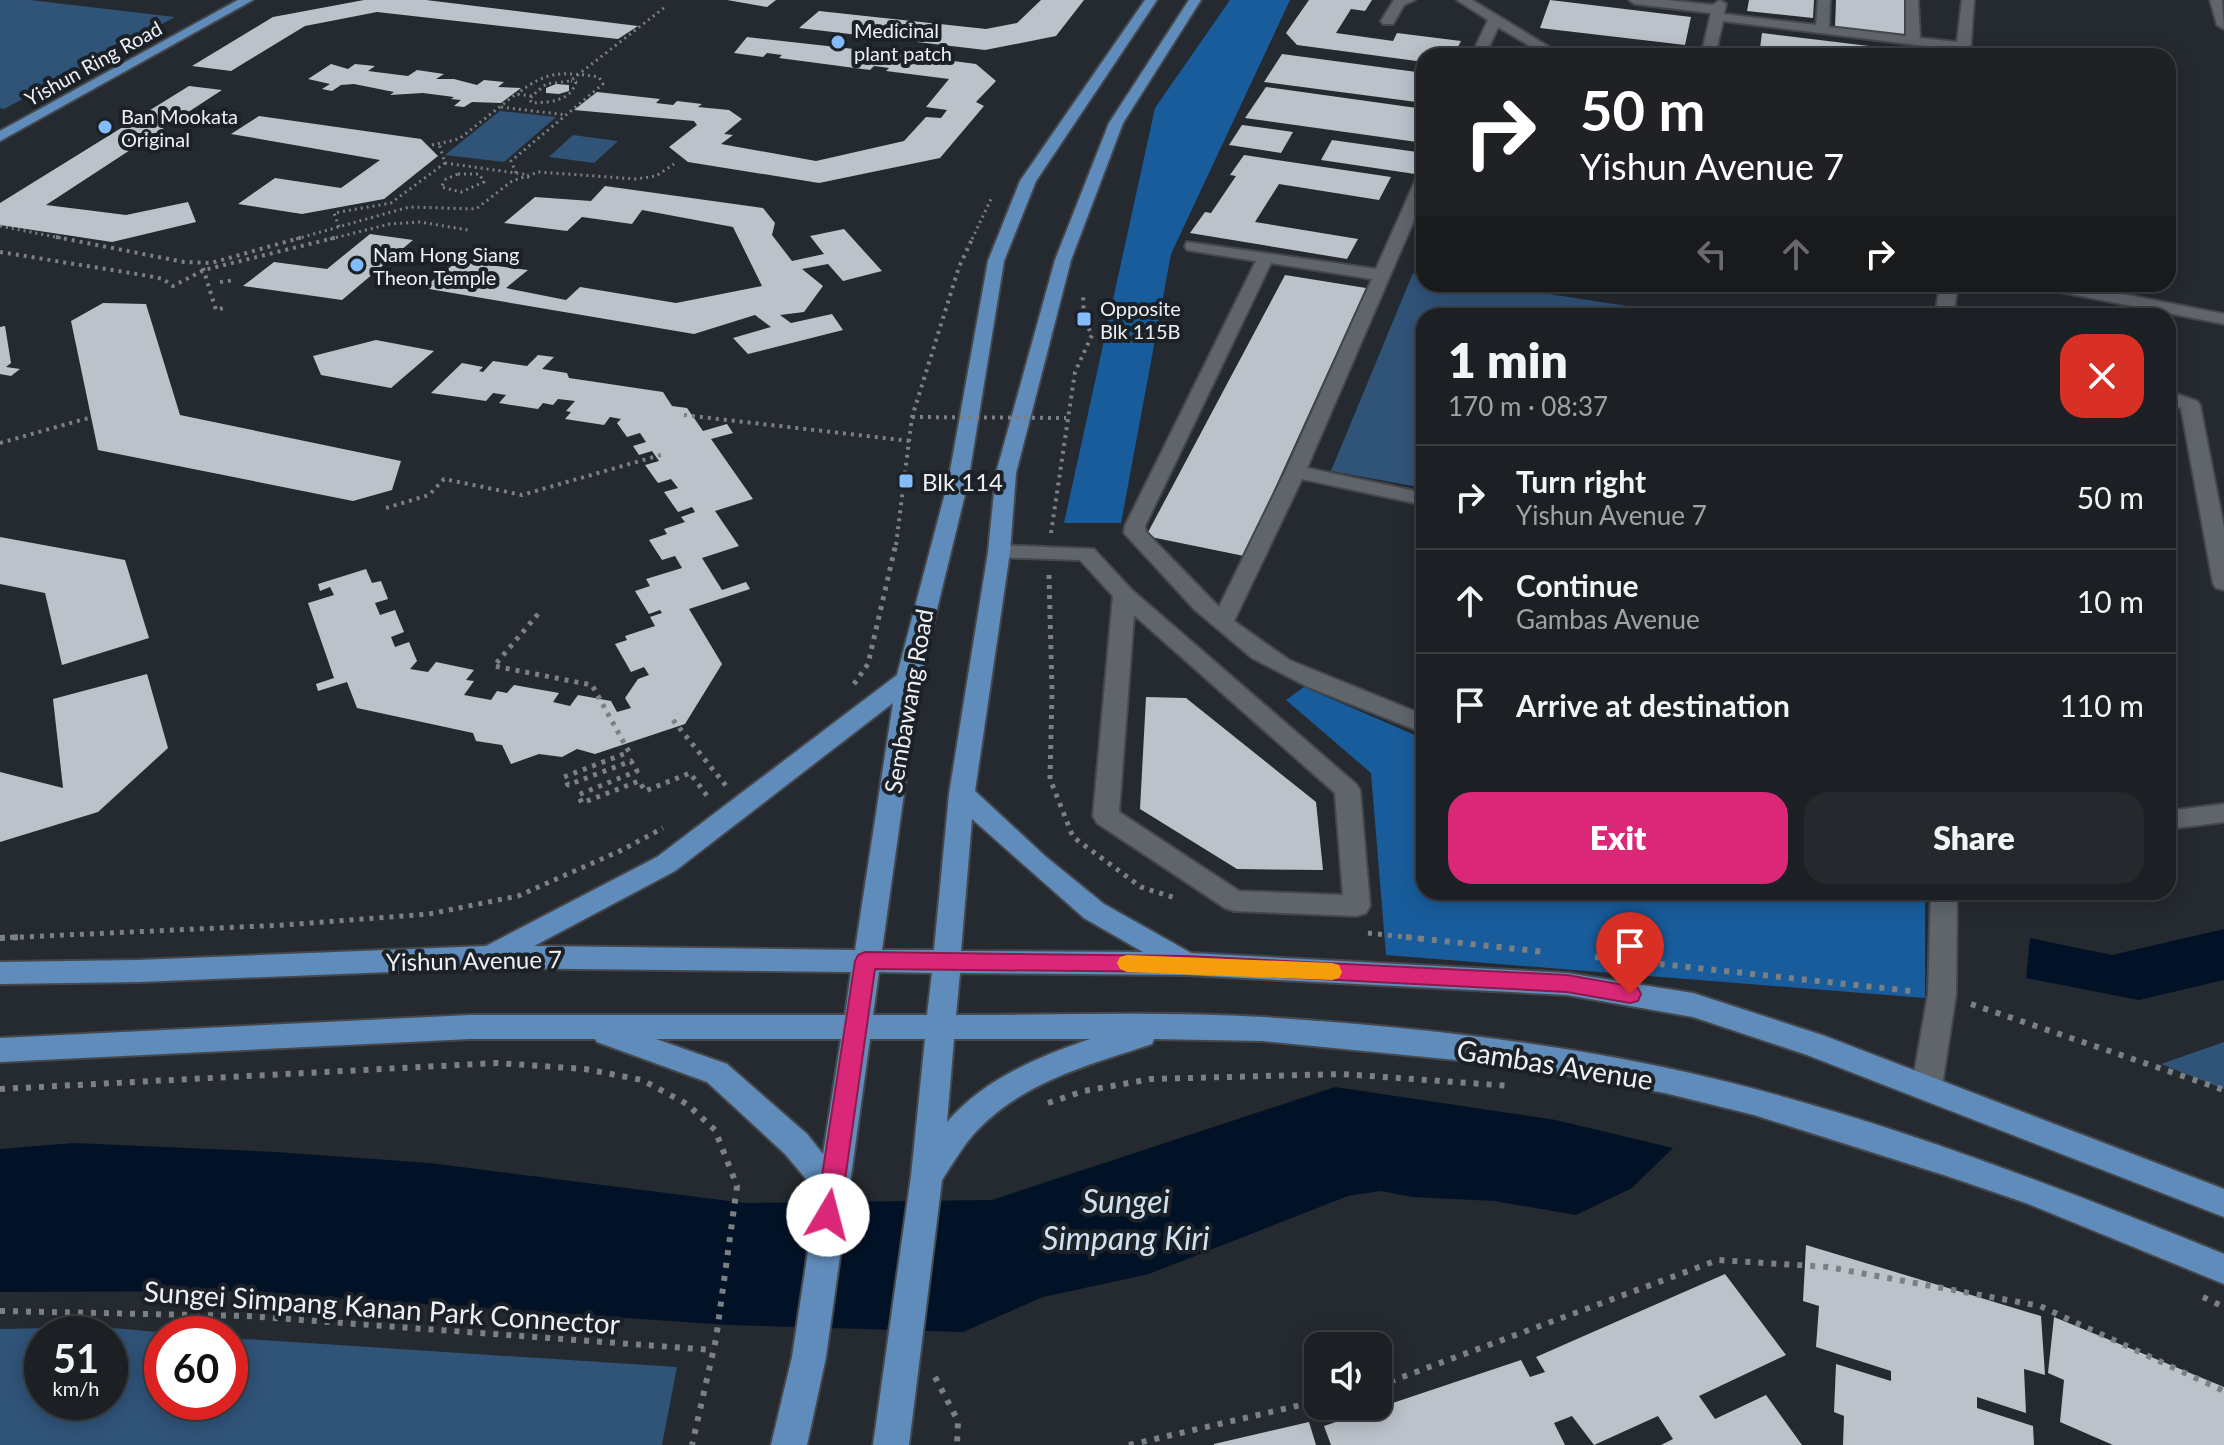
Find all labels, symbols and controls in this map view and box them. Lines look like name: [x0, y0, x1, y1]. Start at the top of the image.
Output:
street label: Yishun Ring Road: [20, 15, 166, 111]
place label: Medicinal plant patch: [854, 18, 952, 65]
marker: Medicinal plant patch: [829, 33, 847, 51]
text: 50 m: [1580, 76, 1705, 143]
icon: right: [1448, 80, 1552, 184]
place label: Ban Mookata Original: [121, 104, 238, 151]
marker: Ban Mookata Original: [96, 118, 114, 136]
text: Yishun Avenue 7: [1580, 144, 1844, 188]
icon: left: [1690, 232, 1734, 276]
icon: ahead: [1774, 232, 1818, 276]
icon: right: [1858, 232, 1902, 276]
place label: Nam Hong Siang Theon Temple: [373, 242, 520, 289]
marker: Nam Hong Siang Theon Temple: [348, 256, 366, 274]
place label: Opposite Blk 115B: [1100, 296, 1181, 343]
marker: Opposite Blk 115B: [1075, 310, 1093, 328]
text: 1 min: [1448, 331, 1568, 388]
button: close: [2060, 334, 2144, 418]
text: 170 m · 08:37: [1448, 390, 1608, 422]
text: Turn right: [1516, 463, 1646, 499]
place label: Blk 114: [922, 467, 1003, 496]
marker: Blk 114: [897, 472, 915, 490]
icon: right: [1448, 475, 1492, 519]
text: 50 m: [2077, 479, 2144, 515]
text: Yishun Avenue 7: [1516, 499, 1707, 531]
text: Continue: [1516, 567, 1639, 603]
icon: ahead: [1448, 579, 1492, 623]
text: 10 m: [2077, 583, 2144, 619]
text: Gambas Avenue: [1516, 603, 1700, 635]
street label: Sembawang Road: [878, 607, 938, 795]
icon: arrive: [1448, 683, 1492, 727]
text: Arrive at destination: [1516, 687, 1790, 723]
text: 110 m: [2059, 687, 2144, 723]
button: Exit: [1448, 792, 1788, 884]
button: Share: [1804, 792, 2144, 884]
pin: [1596, 912, 1664, 994]
icon: arrive: [1608, 924, 1652, 968]
street label: Yishun Avenue 7: [386, 944, 562, 976]
street label: Gambas Avenue: [1455, 1032, 1655, 1096]
position arrow: [786, 1173, 870, 1257]
water label: Sungei Simpang Kiri: [1042, 1181, 1210, 1257]
street label: Sungei Simpang Kanan Park Connector: [143, 1273, 621, 1341]
speed limit sign: 60: [144, 1316, 248, 1420]
map controls: [1304, 1332, 1392, 1420]
button: sound: [1304, 1332, 1392, 1420]
text: 51: [53, 1334, 99, 1382]
text: km/h: [53, 1376, 99, 1400]

